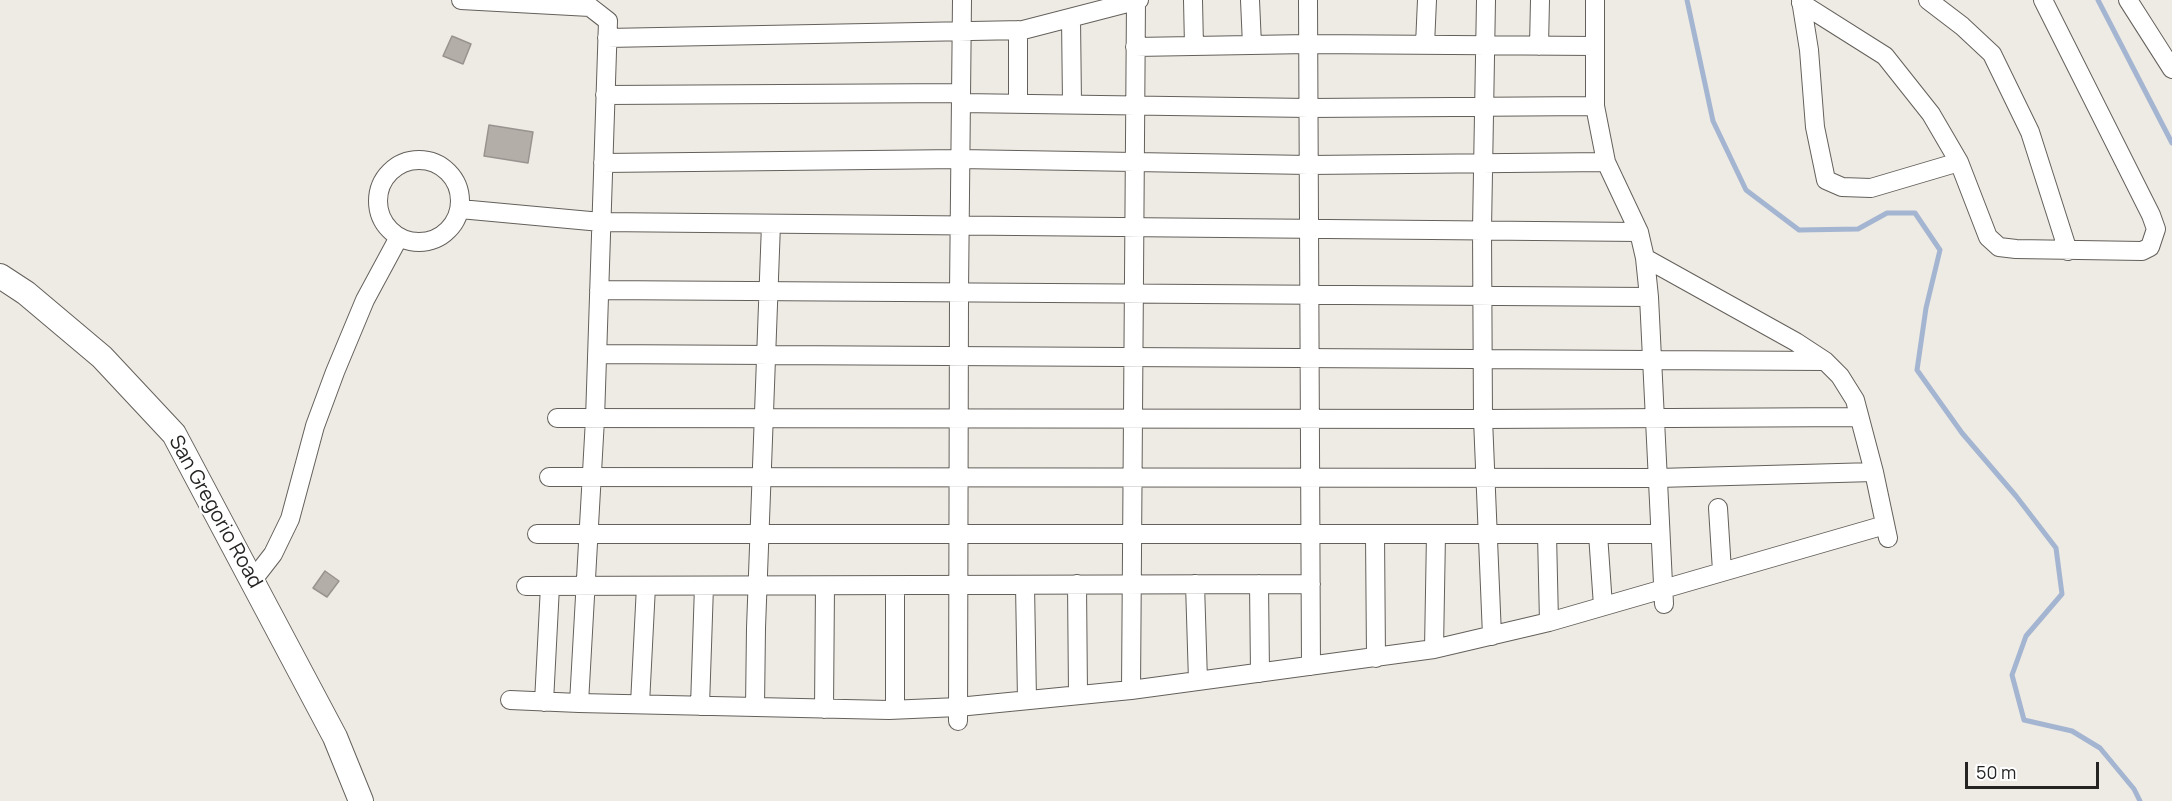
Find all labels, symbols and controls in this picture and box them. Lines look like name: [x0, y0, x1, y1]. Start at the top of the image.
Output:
street label: San Gregorio Road: [163, 431, 267, 593]
scale bar: [1968, 750, 2102, 788]
text: 50 m: [1976, 760, 2016, 784]

